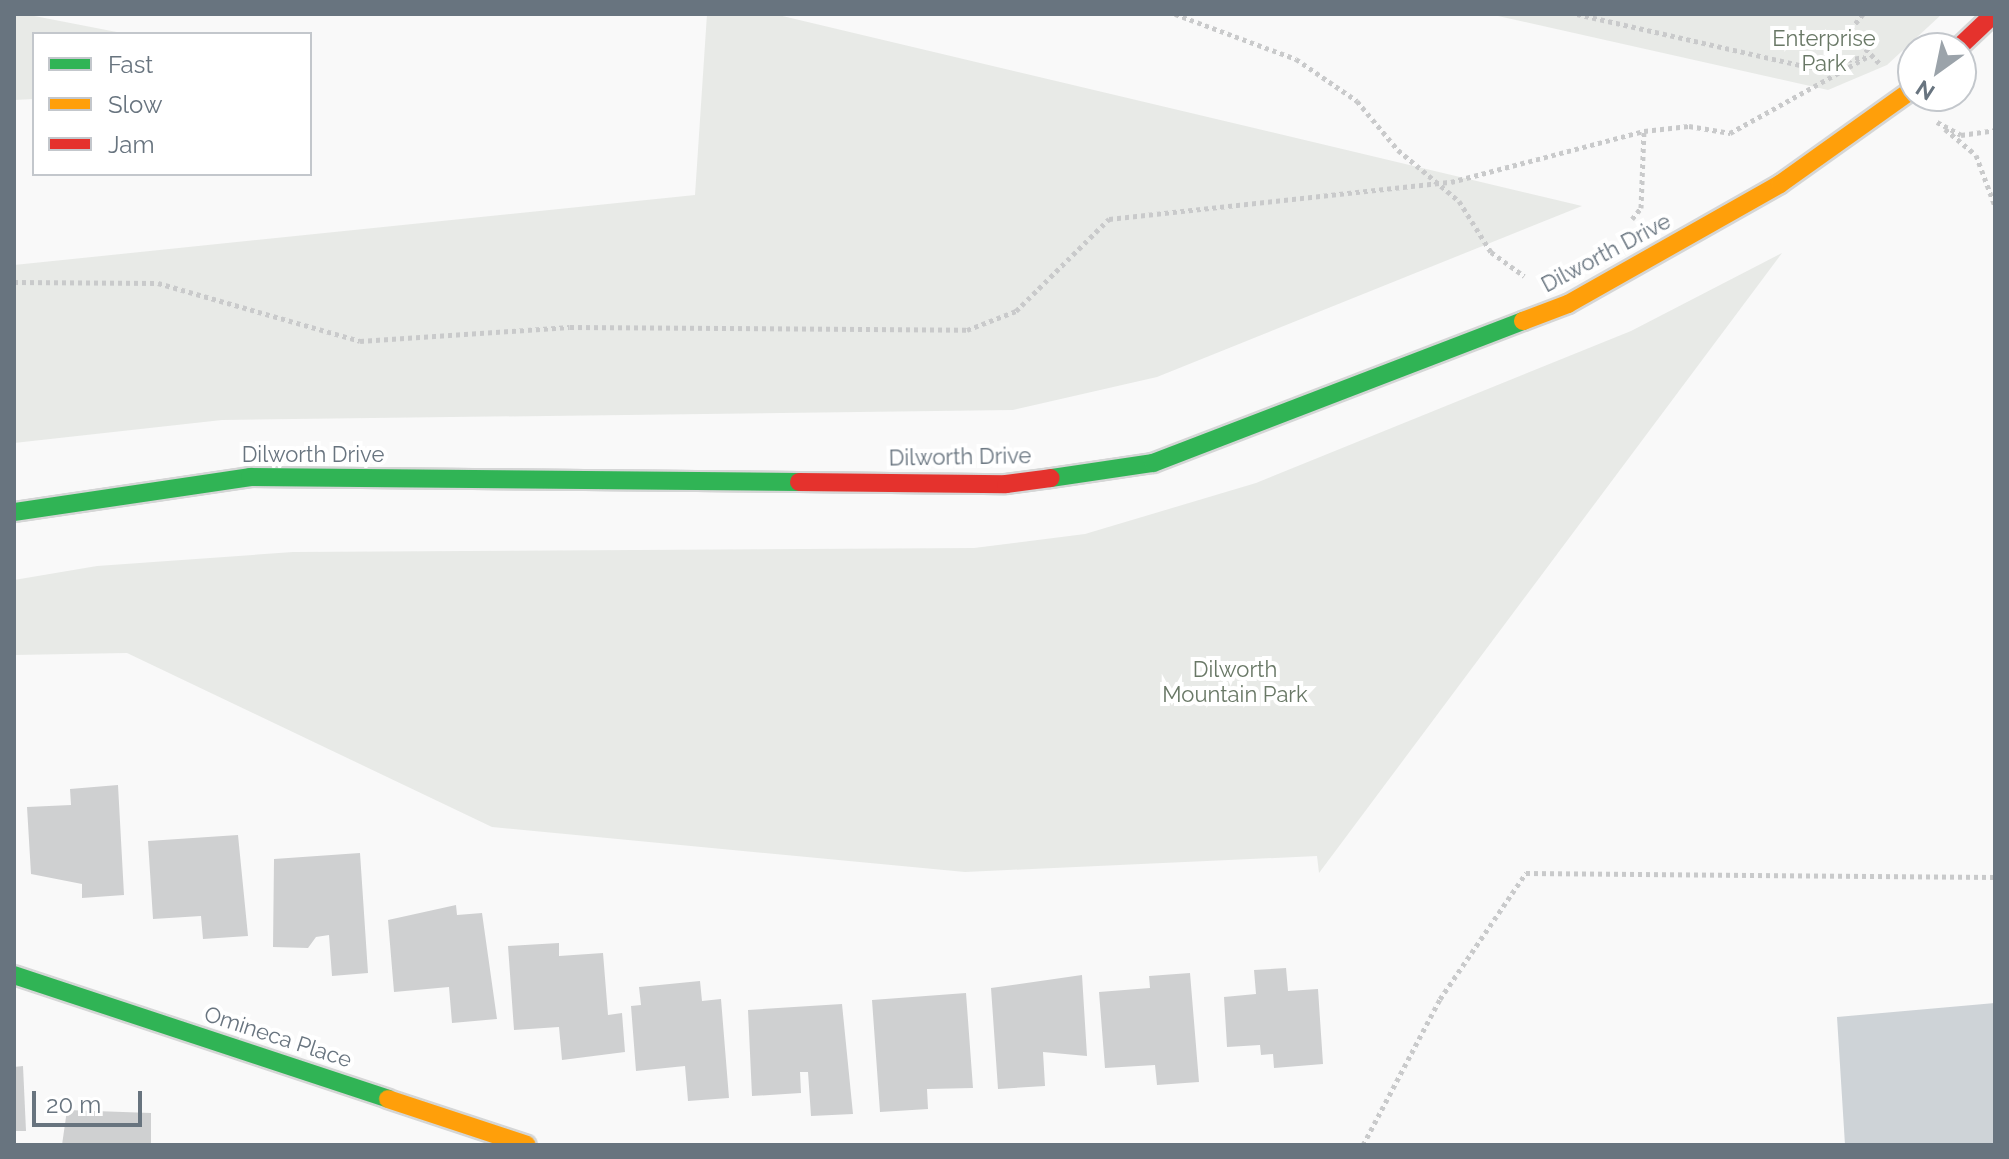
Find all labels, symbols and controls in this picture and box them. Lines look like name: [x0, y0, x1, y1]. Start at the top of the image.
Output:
park label: Enterprise Park: [1772, 25, 1876, 76]
legend: [32, 32, 312, 176]
north arrow: [1897, 32, 1977, 112]
text: Fast: [108, 50, 153, 79]
text: N: [1911, 75, 1939, 106]
text: Slow: [108, 90, 162, 119]
text: Jam: [108, 130, 154, 159]
street label: Dilworth Drive: [1537, 208, 1675, 298]
street label: Dilworth Drive: [242, 442, 384, 468]
street label: Dilworth Drive: [888, 443, 1032, 471]
park label: Dilworth Mountain Park: [1162, 656, 1308, 708]
street label: Omineca Place: [201, 1001, 355, 1073]
scale bar: [36, 1075, 146, 1125]
text: 20 m: [46, 1090, 101, 1119]

